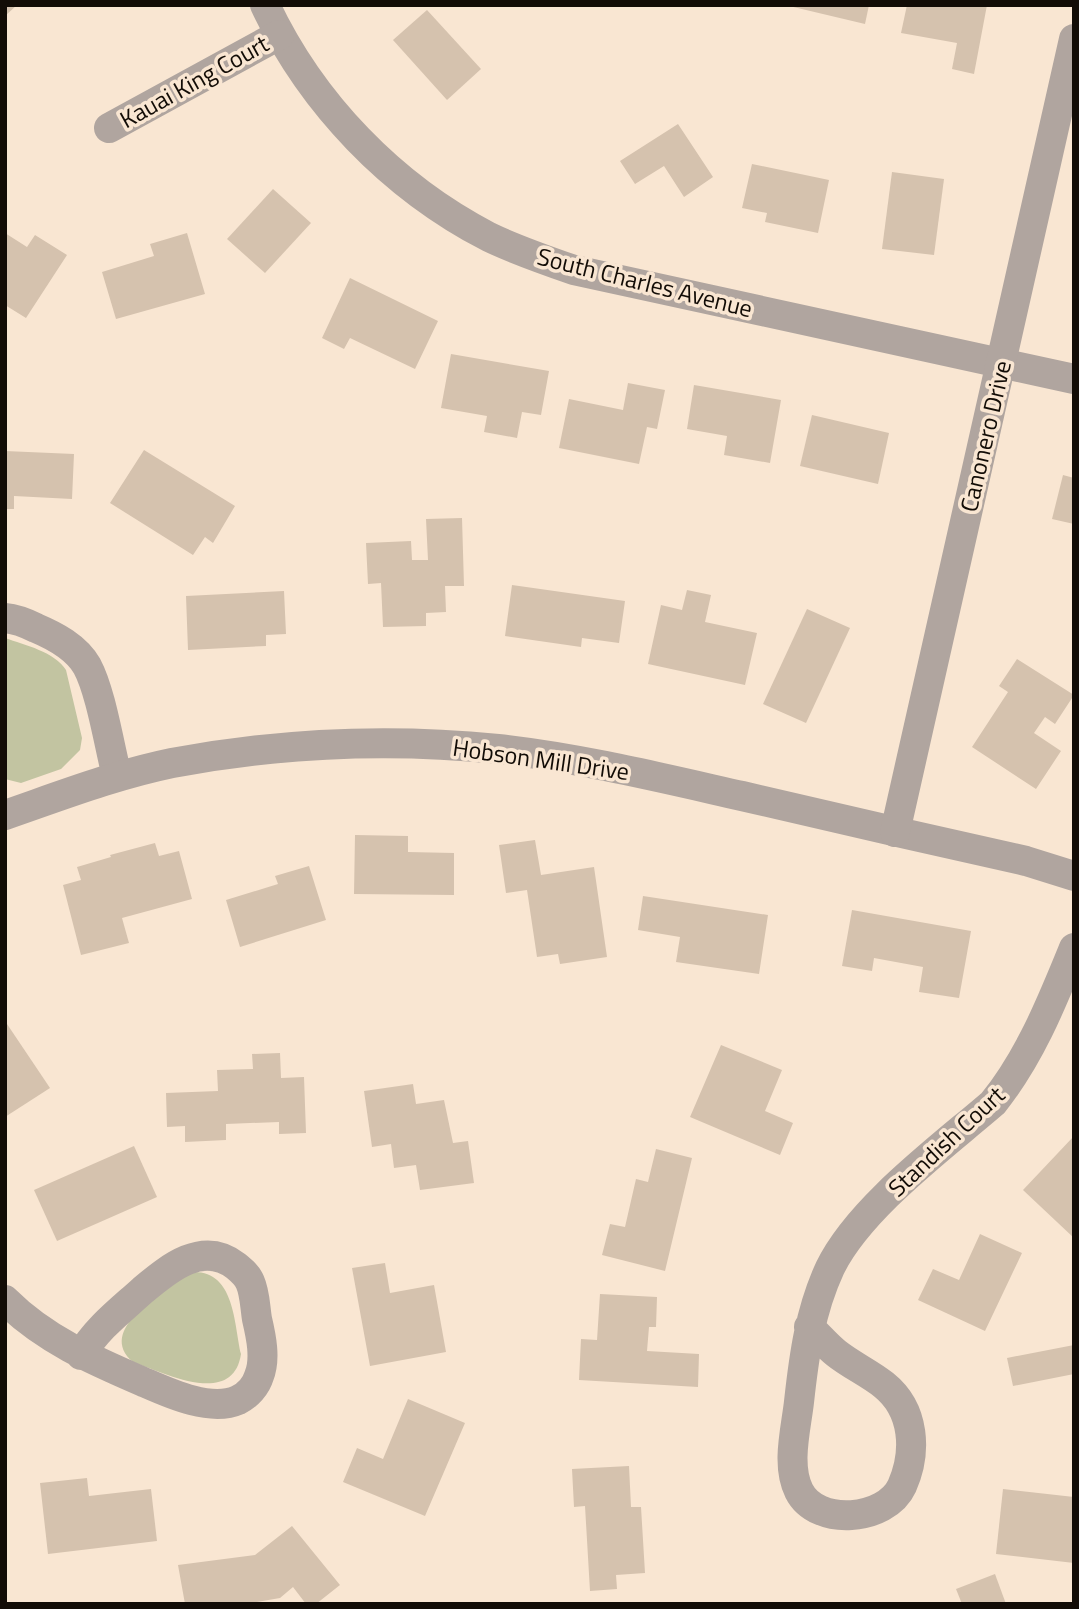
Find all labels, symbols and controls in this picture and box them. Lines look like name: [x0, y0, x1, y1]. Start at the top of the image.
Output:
street label: Kauai King Court: [113, 25, 276, 137]
street label: South Charles Avenue: [534, 238, 756, 326]
street label: Canonero Drive: [950, 357, 1020, 515]
street label: Hobson Mill Drive: [451, 729, 631, 789]
street label: Standish Court: [879, 1077, 1013, 1205]

